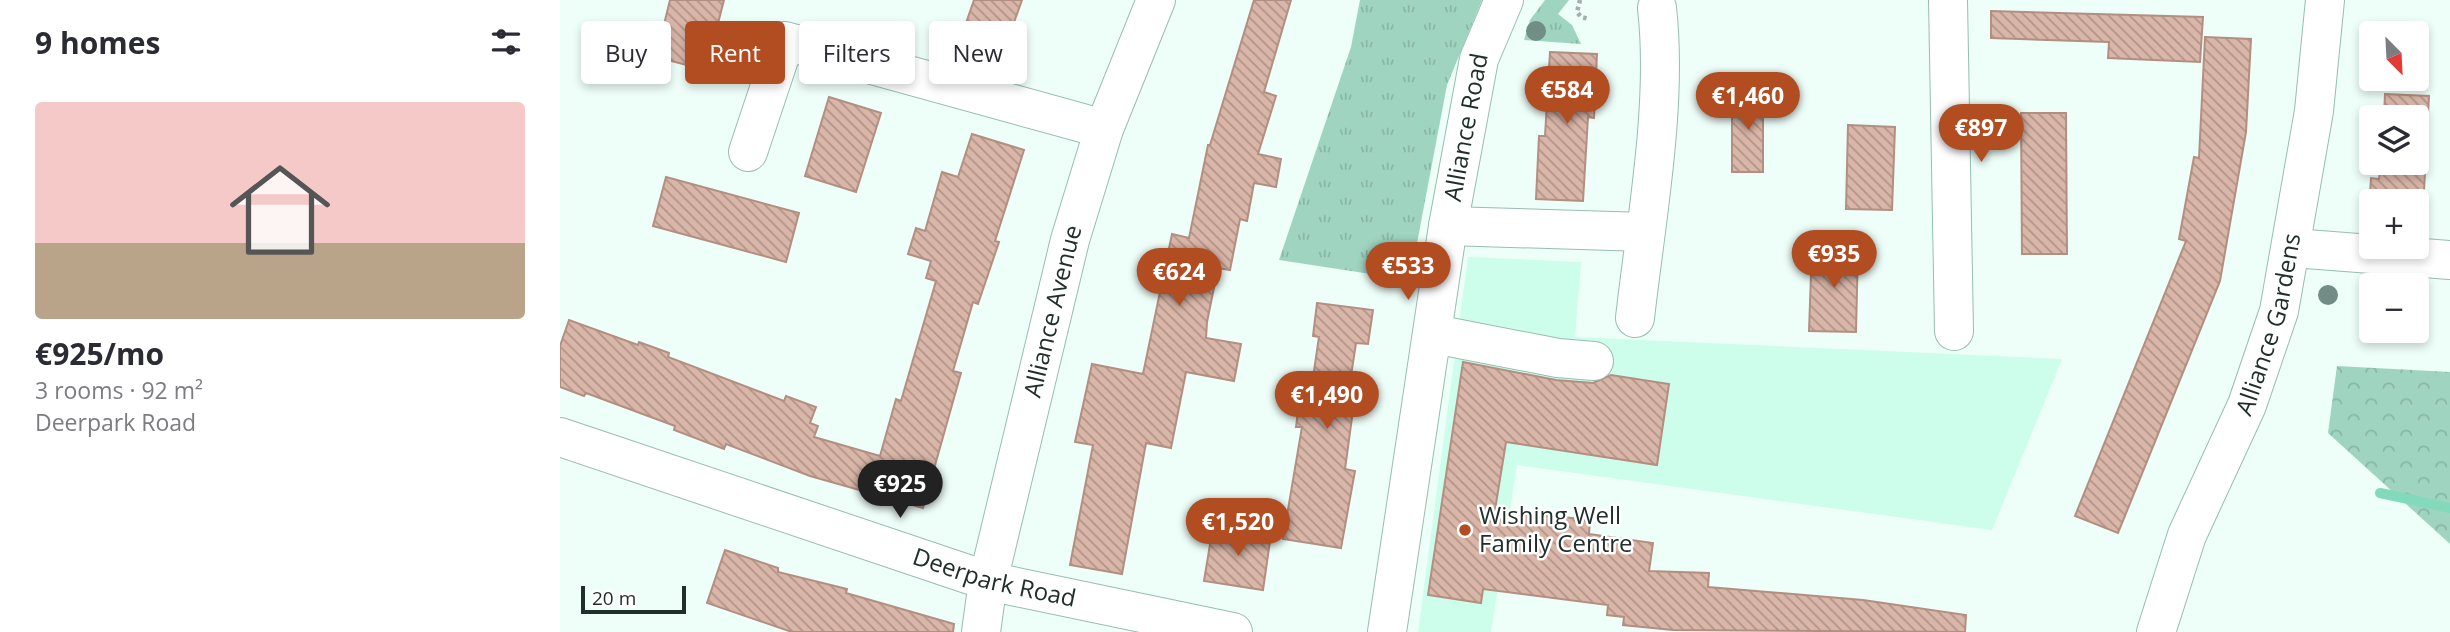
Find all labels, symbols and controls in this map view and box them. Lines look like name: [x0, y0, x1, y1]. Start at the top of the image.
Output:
chip: Buy: [581, 21, 671, 84]
chip: Rent: [685, 21, 785, 84]
chip: Filters: [799, 21, 915, 84]
chip: New: [929, 21, 1027, 84]
north arrow: [2359, 21, 2429, 91]
map controls: [2359, 21, 2429, 343]
text: 9 homes: [35, 22, 160, 63]
icon: filters: [487, 23, 525, 61]
street label: Alliance Road: [1435, 50, 1495, 204]
pin: €584: [1526, 66, 1608, 126]
pin: €1,460: [1691, 72, 1805, 132]
text: €584: [1541, 73, 1593, 105]
text: €1,460: [1712, 79, 1784, 111]
pin: €897: [1940, 104, 2022, 164]
button: layers: [2359, 105, 2429, 175]
text: €897: [1955, 111, 2007, 143]
icon: home: [217, 147, 343, 273]
button: +: [2359, 189, 2429, 259]
street label: Alliance Avenue: [1015, 220, 1089, 400]
pin: €935: [1793, 230, 1875, 290]
street label: Alliance Gardens: [2227, 231, 2307, 420]
text: €935: [1808, 237, 1860, 269]
pin: €533: [1367, 243, 1449, 302]
pin: €624: [1138, 248, 1220, 308]
text: €533: [1382, 249, 1434, 281]
text: €624: [1153, 255, 1205, 287]
button: −: [2359, 273, 2429, 343]
text: €925/mo: [35, 333, 164, 374]
pin: €1,490: [1270, 372, 1384, 431]
text: 3 rooms · 92 m²: [35, 374, 203, 406]
text: €1,490: [1291, 378, 1363, 410]
text: Deerpark Road: [35, 406, 196, 438]
pin: €925: [859, 461, 941, 520]
text: €925: [874, 467, 926, 499]
pin: €1,520: [1181, 498, 1295, 558]
place label: Wishing Well Family Centre: [1479, 498, 1632, 559]
text: €1,520: [1202, 505, 1274, 537]
marker: Wishing Well Family Centre: [1457, 522, 1473, 538]
street label: Deerpark Road: [909, 539, 1079, 614]
scale bar: [581, 583, 686, 615]
text: 20 m: [592, 585, 636, 611]

